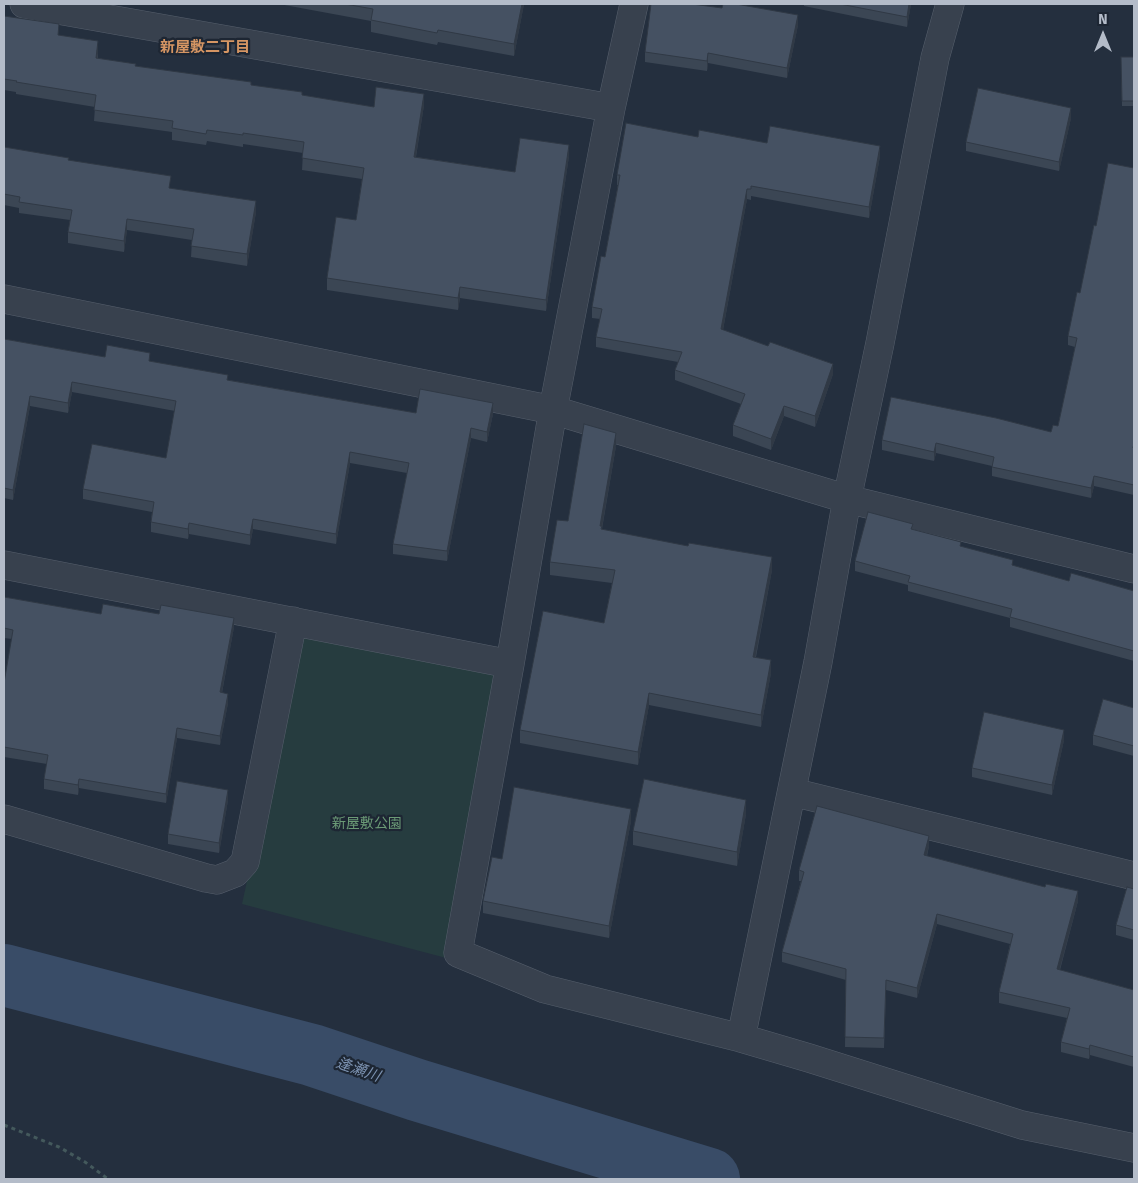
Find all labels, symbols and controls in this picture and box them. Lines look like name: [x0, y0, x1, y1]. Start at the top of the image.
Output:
north arrow: [1078, 10, 1128, 60]
text: N: [1098, 11, 1108, 28]
district label: 新屋敷二丁目: [160, 39, 250, 57]
park label: 新屋敷公園: [332, 816, 402, 832]
water label: 逢瀬川: [334, 1054, 382, 1086]

